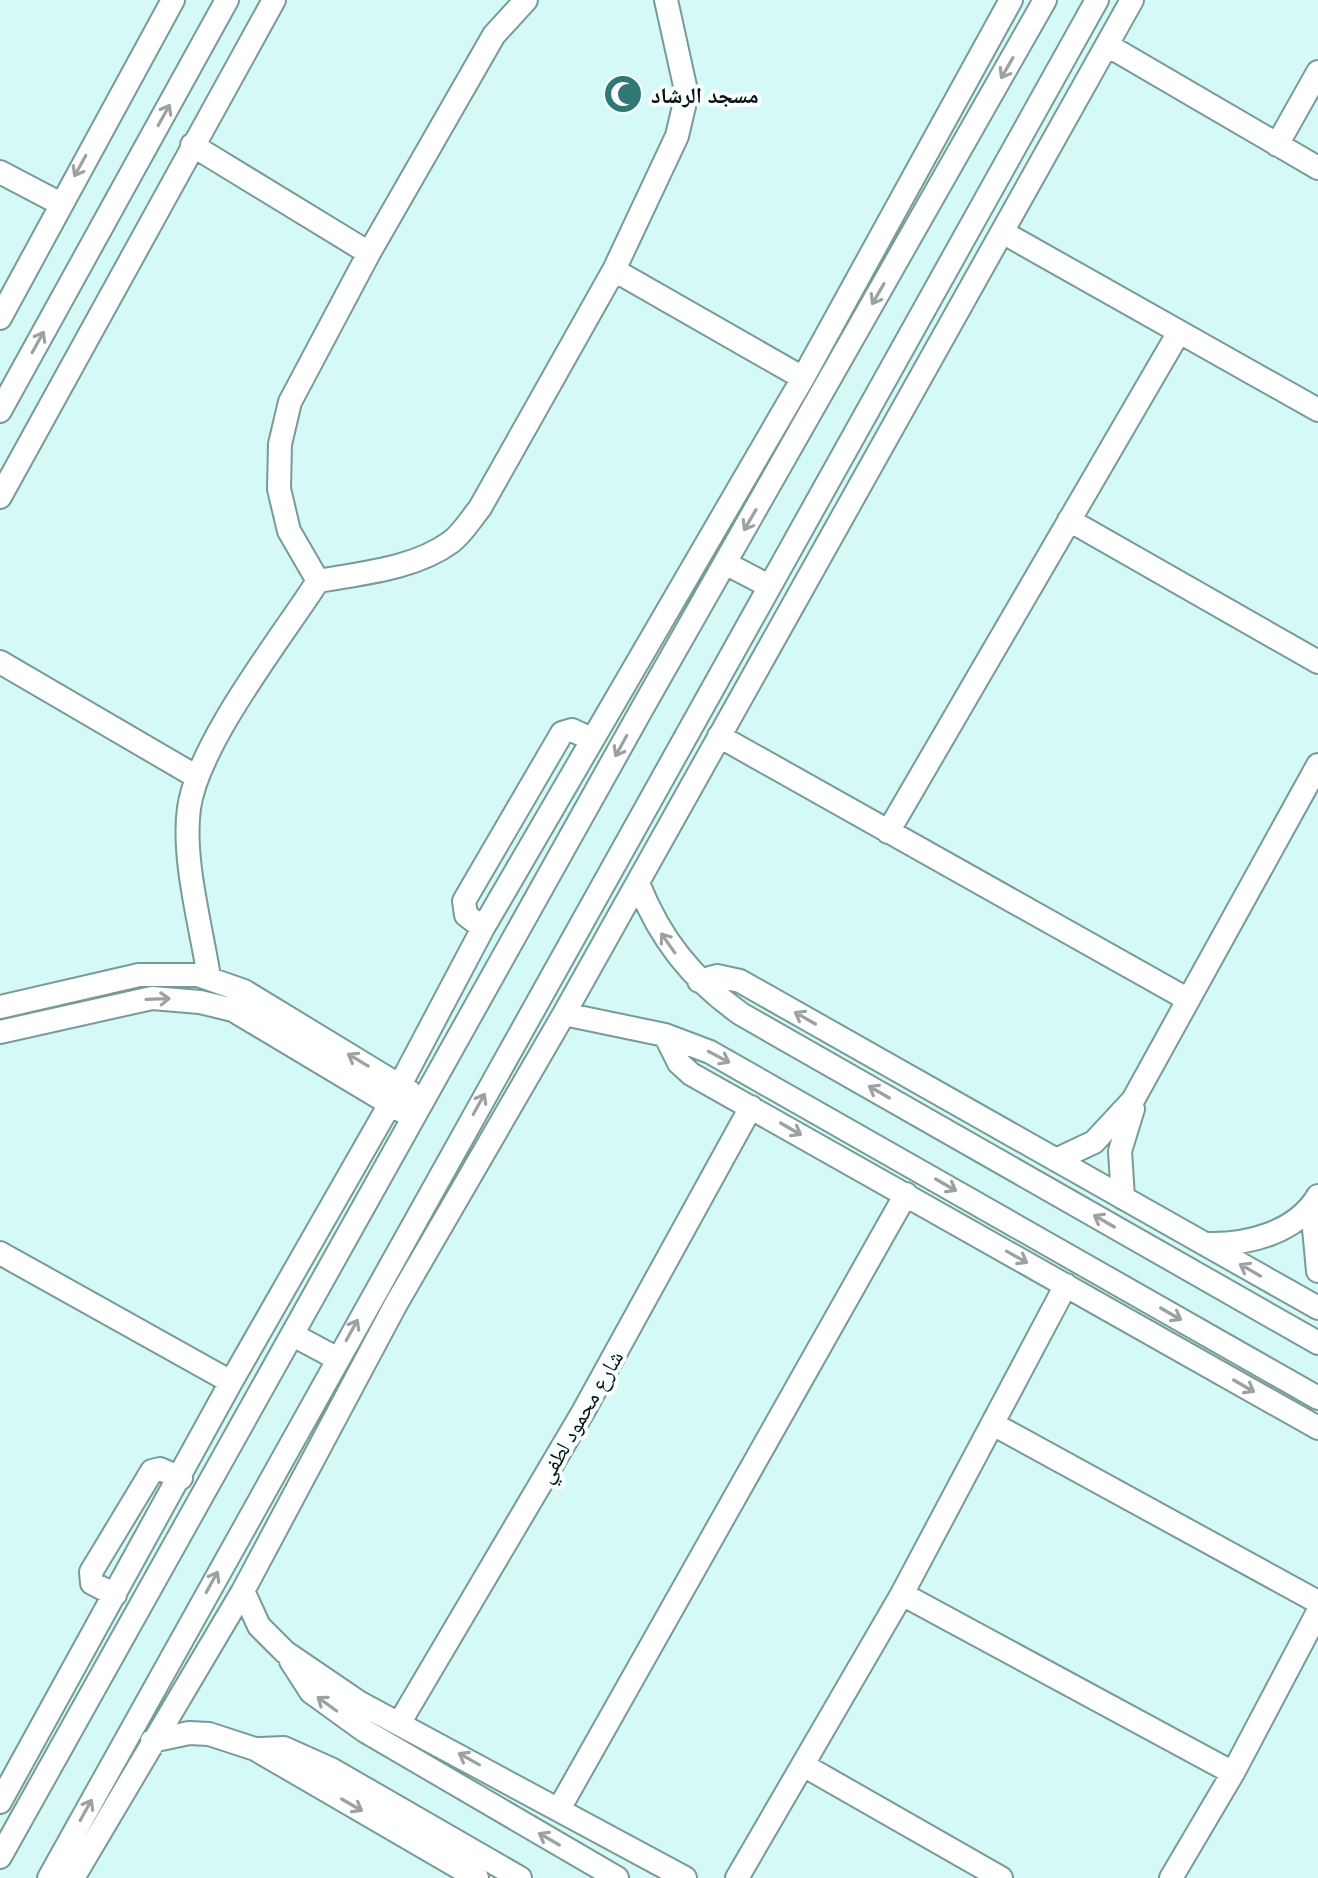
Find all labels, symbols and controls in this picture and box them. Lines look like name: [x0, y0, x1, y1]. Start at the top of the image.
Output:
one-way arrow: [998, 56, 1014, 79]
mosque icon: مسجد الرشاد: [602, 73, 644, 115]
place label: مسجد الرشاد: [651, 79, 759, 109]
one-way arrow: [156, 104, 172, 127]
one-way arrow: [72, 154, 88, 177]
one-way arrow: [870, 282, 886, 305]
one-way arrow: [31, 331, 46, 355]
one-way arrow: [742, 508, 758, 531]
one-way arrow: [613, 734, 629, 757]
one-way arrow: [660, 933, 677, 955]
one-way arrow: [144, 991, 171, 1006]
one-way arrow: [793, 1009, 817, 1025]
one-way arrow: [707, 1050, 731, 1066]
one-way arrow: [347, 1052, 370, 1068]
one-way arrow: [867, 1084, 891, 1099]
one-way arrow: [472, 1092, 487, 1116]
one-way arrow: [779, 1122, 802, 1138]
one-way arrow: [934, 1177, 957, 1193]
one-way arrow: [1093, 1213, 1117, 1228]
one-way arrow: [1005, 1250, 1029, 1266]
one-way arrow: [1239, 1262, 1262, 1278]
one-way arrow: [1159, 1307, 1183, 1322]
one-way arrow: [345, 1319, 360, 1343]
street label: شارع محمود لطفي: [529, 1344, 632, 1490]
one-way arrow: [1231, 1379, 1255, 1394]
one-way arrow: [205, 1571, 221, 1595]
one-way arrow: [317, 1696, 339, 1712]
one-way arrow: [458, 1751, 481, 1767]
one-way arrow: [340, 1797, 363, 1813]
one-way arrow: [79, 1799, 95, 1822]
one-way arrow: [538, 1831, 561, 1847]

